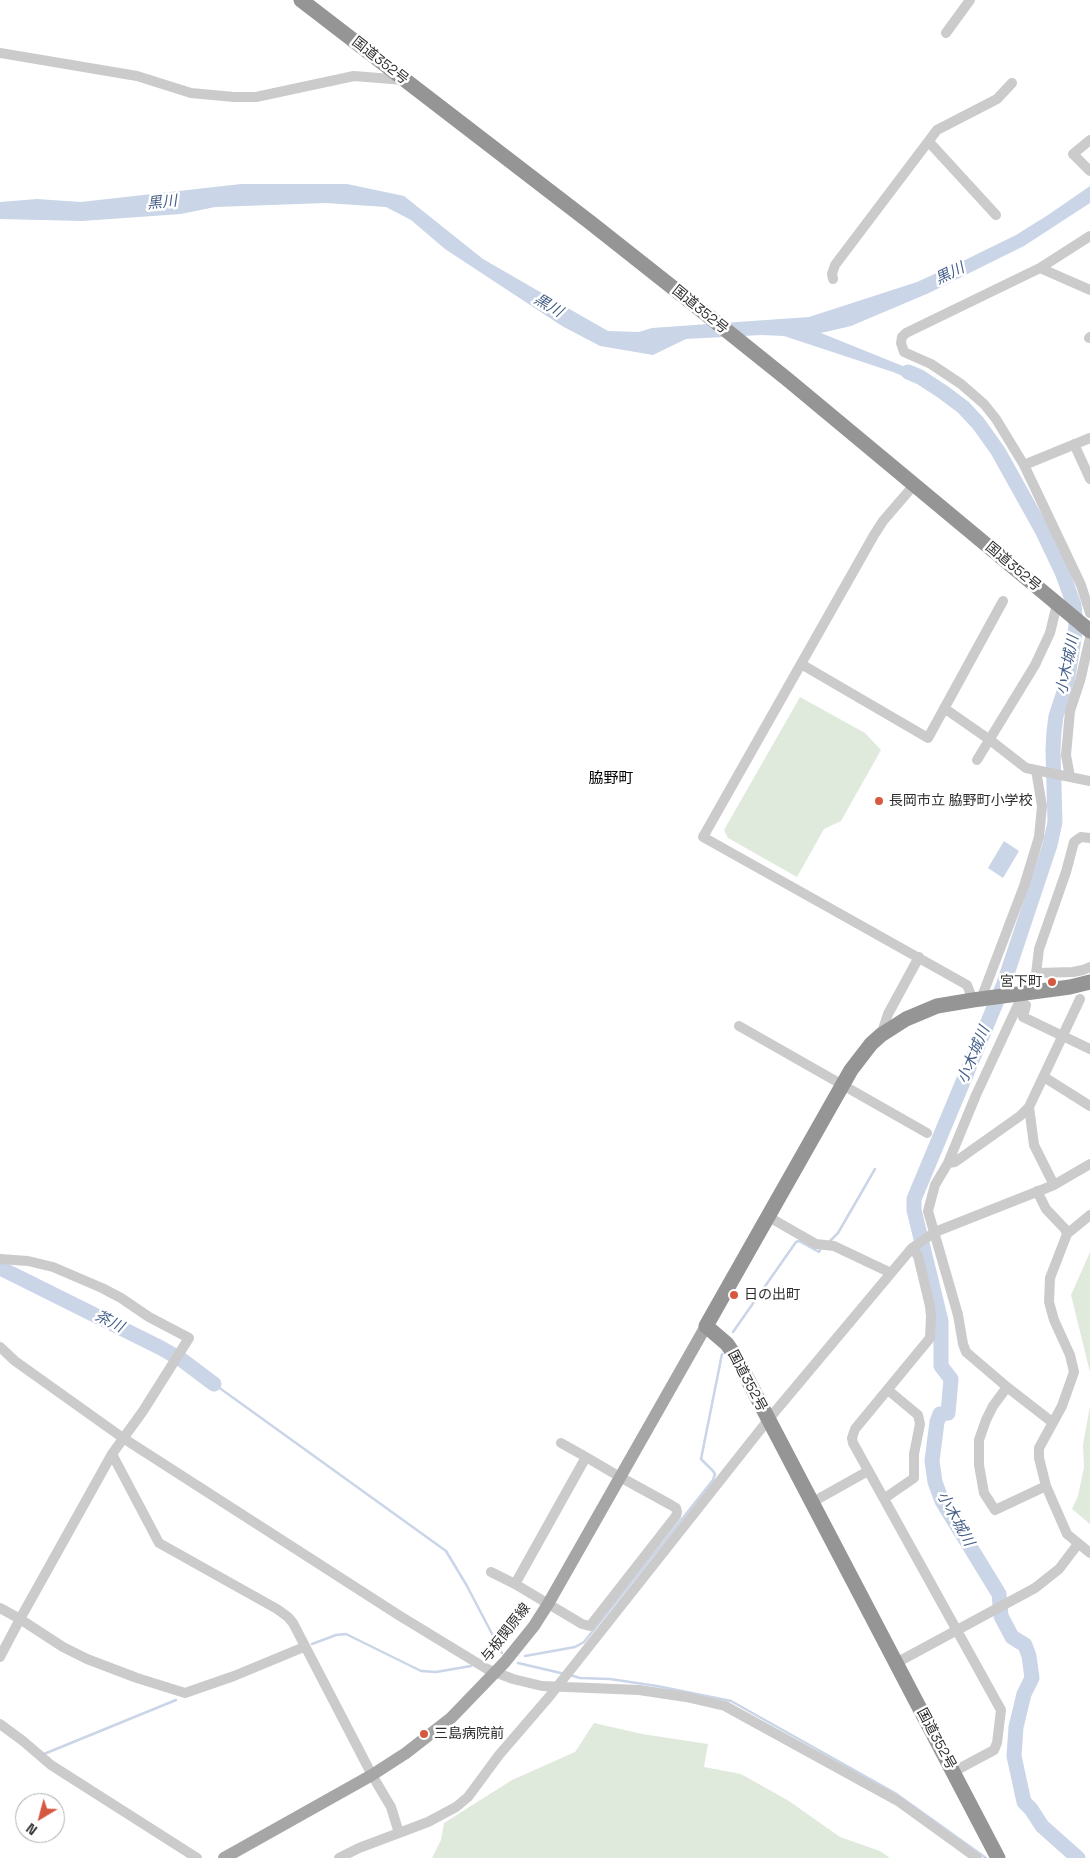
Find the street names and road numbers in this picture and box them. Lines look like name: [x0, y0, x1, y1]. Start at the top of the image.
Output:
street label: 国道352号: [348, 34, 412, 88]
street label: 国道352号: [669, 282, 731, 338]
street label: 国道352号: [982, 539, 1044, 595]
street label: 国道352号: [724, 1347, 770, 1415]
street label: 与板関原線: [478, 1600, 534, 1666]
street label: 国道352号: [913, 1705, 959, 1773]

